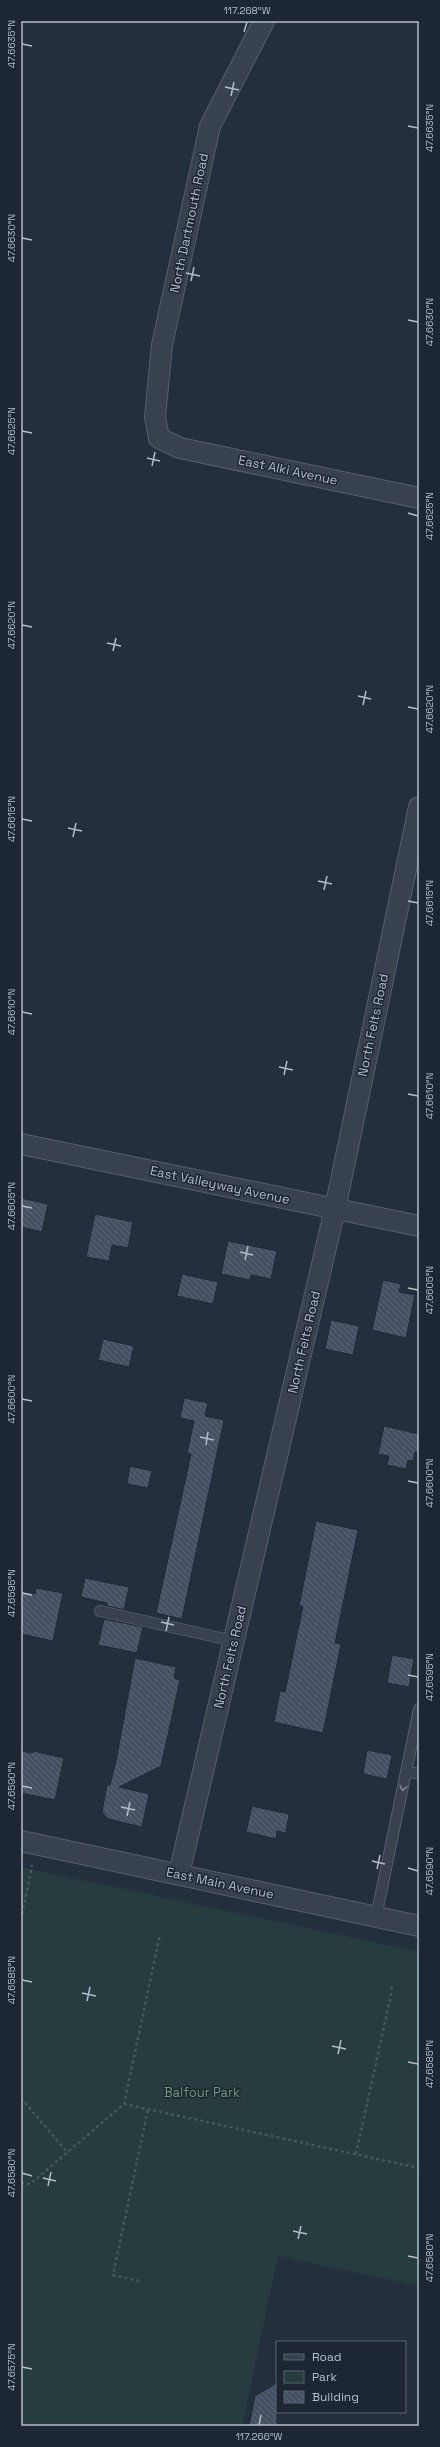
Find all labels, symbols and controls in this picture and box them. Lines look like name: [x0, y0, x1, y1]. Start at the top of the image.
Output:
text: 117.268°W: [224, 4, 271, 17]
text: 47.6635°N: [5, 20, 18, 68]
text: 47.6635°N: [423, 104, 436, 152]
street label: North Dartmouth Road: [166, 152, 212, 294]
text: 47.6630°N: [5, 214, 18, 262]
text: 47.6630°N: [423, 298, 436, 346]
text: 47.6625°N: [5, 407, 18, 455]
street label: East Alki Avenue: [237, 451, 339, 489]
text: 47.6625°N: [423, 492, 436, 540]
text: 47.6620°N: [5, 601, 18, 649]
text: 47.6620°N: [423, 685, 436, 733]
text: 47.6615°N: [5, 796, 18, 842]
text: 47.6615°N: [423, 880, 436, 926]
street label: North Felts Road: [354, 972, 392, 1078]
text: 47.6610°N: [5, 989, 18, 1035]
text: 47.6610°N: [423, 1073, 436, 1119]
street label: East Valleyway Avenue: [149, 1162, 291, 1208]
text: 47.6605°N: [5, 1182, 18, 1230]
text: 47.6605°N: [423, 1266, 436, 1314]
street label: North Felts Road: [284, 1289, 324, 1395]
text: 47.6600°N: [5, 1375, 18, 1423]
text: 47.6600°N: [423, 1459, 436, 1507]
text: 47.6595°N: [5, 1569, 18, 1617]
street label: North Felts Road: [210, 1604, 250, 1710]
text: 47.6595°N: [423, 1653, 436, 1701]
text: 47.6590°N: [5, 1762, 18, 1810]
one-way arrow: [399, 1785, 407, 1792]
text: 47.6590°N: [423, 1847, 436, 1895]
street label: East Main Avenue: [165, 1863, 275, 1903]
text: 47.6585°N: [5, 1956, 18, 2004]
text: 47.6585°N: [423, 2040, 436, 2088]
park label: Balfour Park: [164, 2084, 240, 2101]
text: 47.6580°N: [5, 2149, 18, 2197]
text: 47.6580°N: [423, 2234, 436, 2282]
legend: [276, 2341, 406, 2413]
text: 47.6575°N: [5, 2343, 18, 2391]
text: Road: [312, 2349, 341, 2365]
text: Park: [312, 2369, 337, 2385]
text: Building: [312, 2389, 359, 2405]
text: 117.266°W: [236, 2430, 283, 2443]

